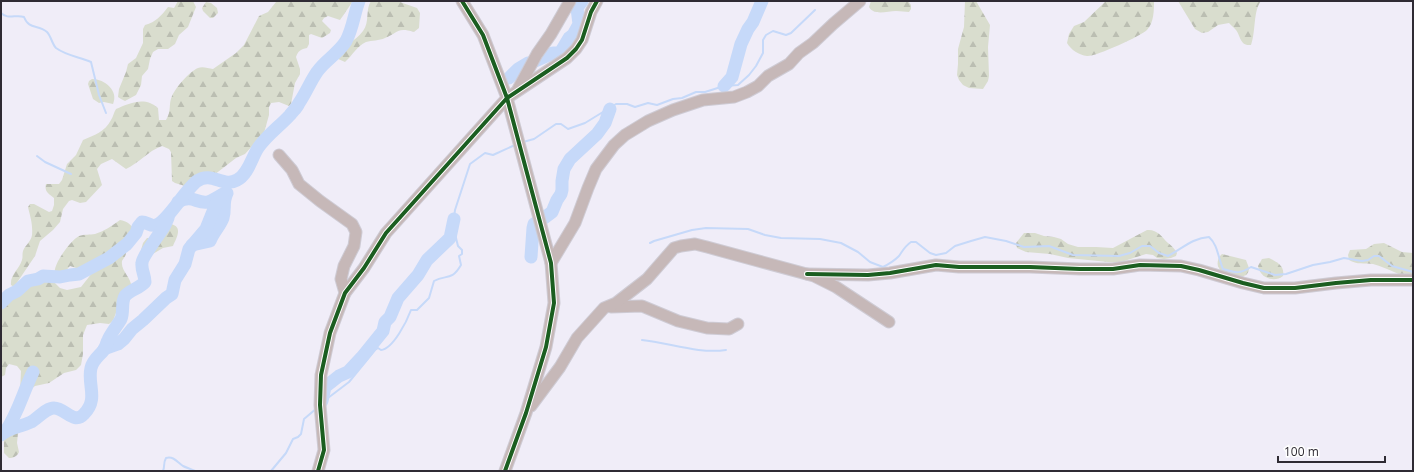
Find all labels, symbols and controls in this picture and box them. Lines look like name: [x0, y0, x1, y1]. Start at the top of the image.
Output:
scale bar: [1278, 438, 1385, 464]
text: 100 m: [1284, 443, 1319, 460]

